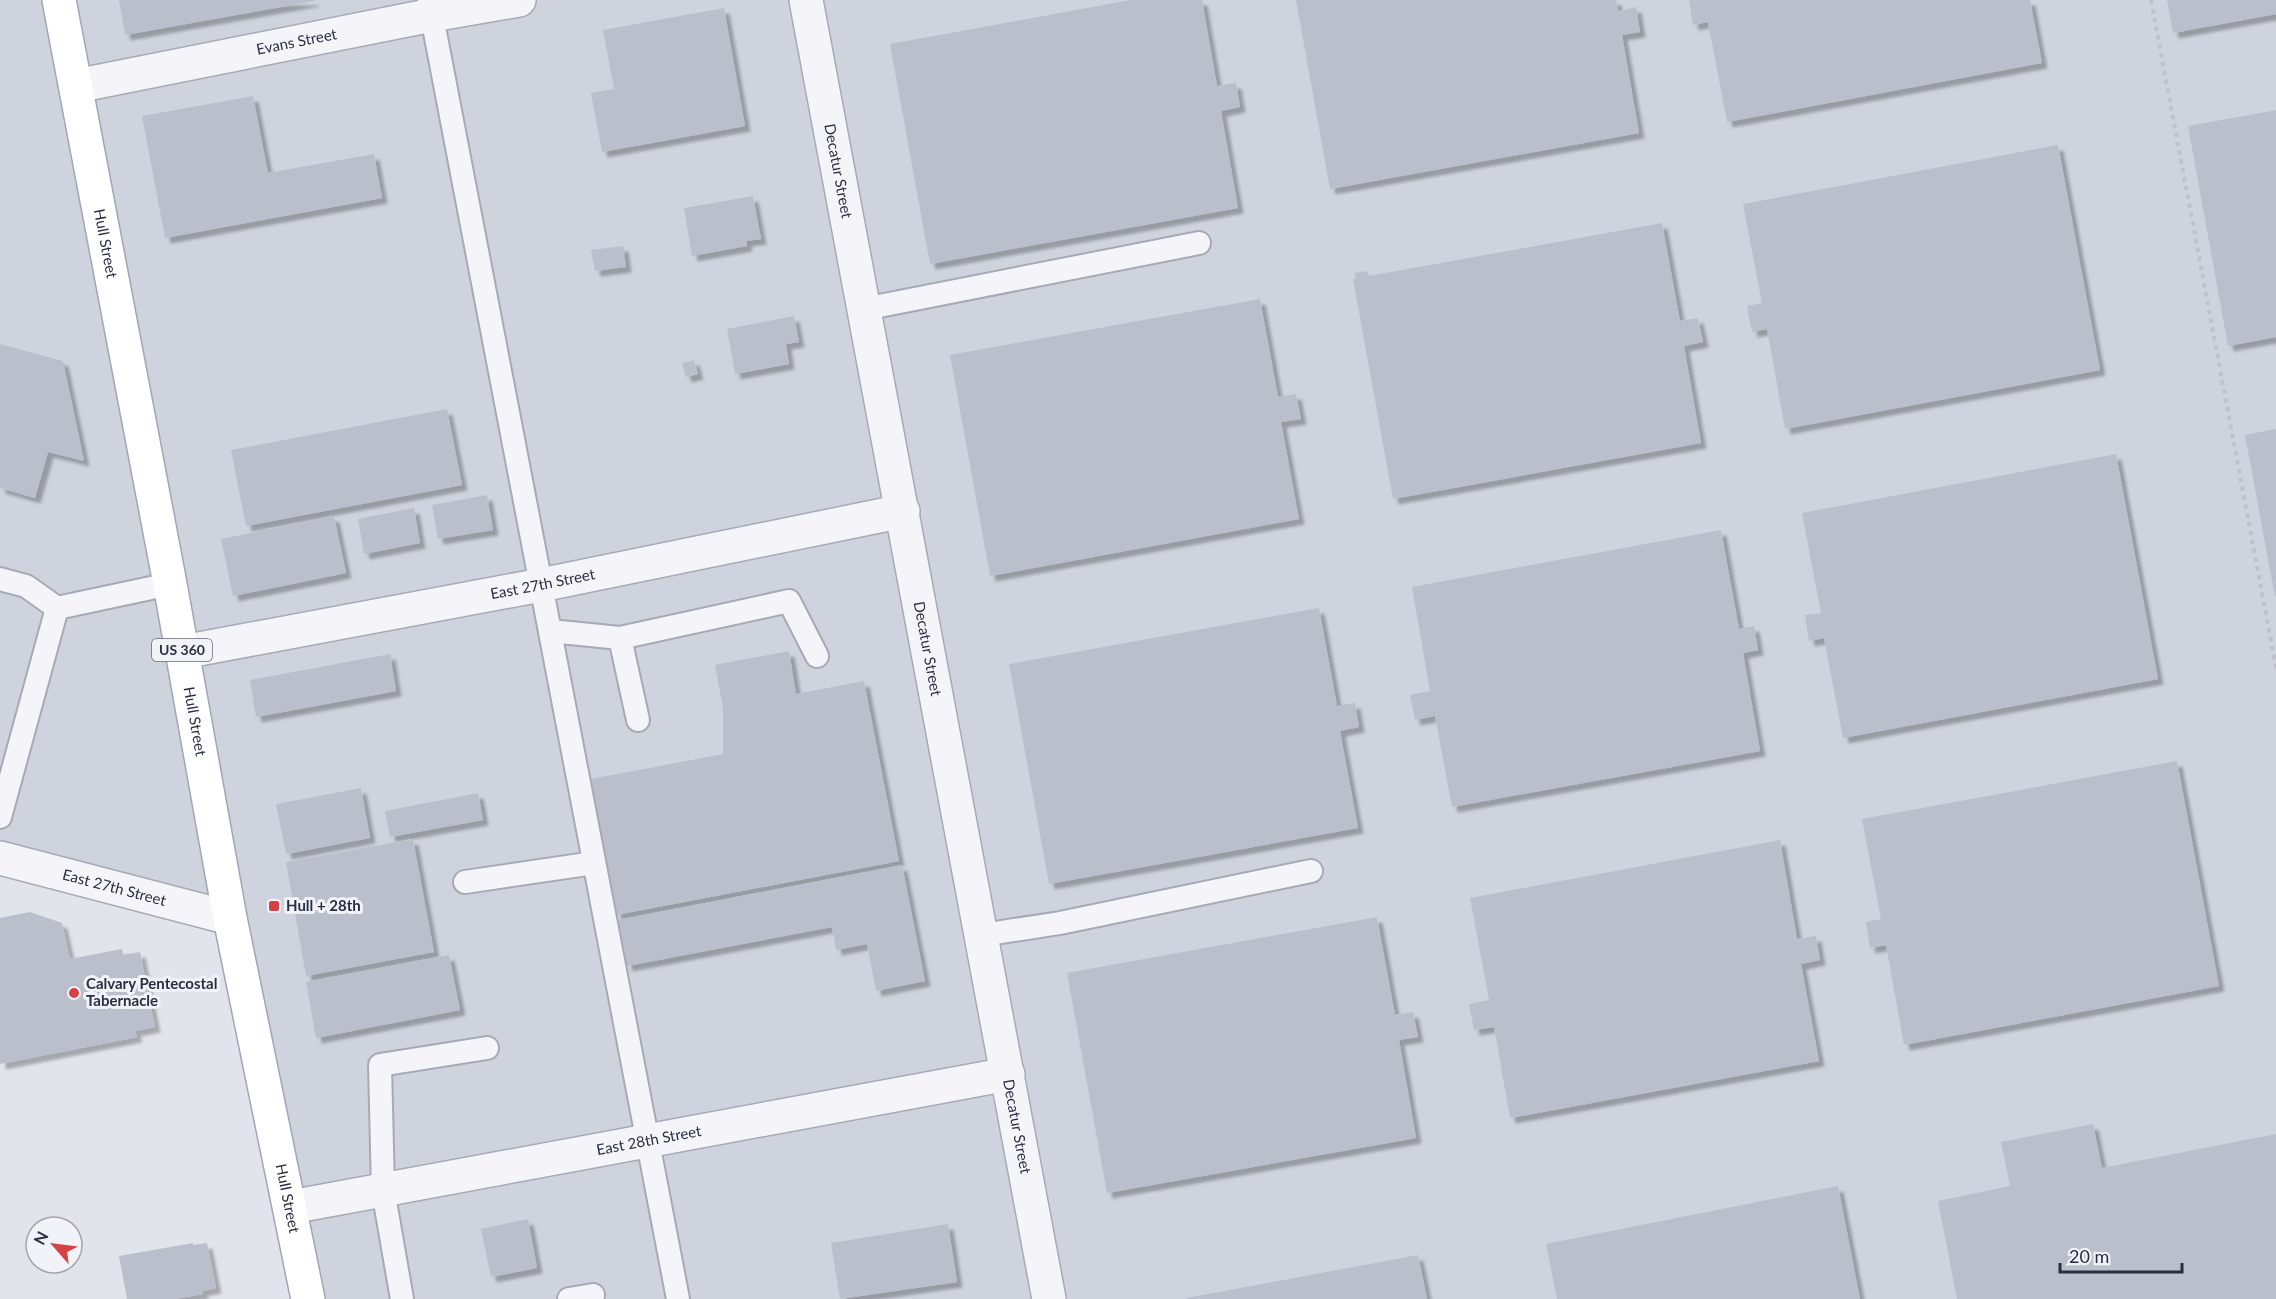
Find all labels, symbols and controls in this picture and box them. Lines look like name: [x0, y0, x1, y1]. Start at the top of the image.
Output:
street label: Evans Street: [255, 24, 339, 58]
street label: Decatur Street: [821, 122, 857, 220]
street label: Hull Street: [91, 207, 122, 280]
street label: East 27th Street: [489, 564, 597, 602]
street label: Decatur Street: [911, 600, 946, 698]
road number: US 360: [152, 639, 212, 661]
street label: Hull Street: [181, 685, 211, 758]
street label: East 27th Street: [61, 865, 169, 909]
place label: Hull + 28th: [286, 896, 361, 914]
marker: Hull + 28th: [267, 899, 281, 913]
place label: Calvary Pentecostal Tabernacle: [86, 974, 217, 1009]
marker: Calvary Pentecostal Tabernacle: [67, 986, 81, 1000]
street label: Decatur Street: [1000, 1077, 1035, 1176]
street label: East 28th Street: [595, 1121, 703, 1158]
street label: Hull Street: [273, 1162, 304, 1235]
north arrow: [24, 1215, 84, 1275]
text: N: [29, 1228, 52, 1248]
scale bar: [2060, 1236, 2182, 1274]
text: 20 m: [2069, 1245, 2109, 1267]

